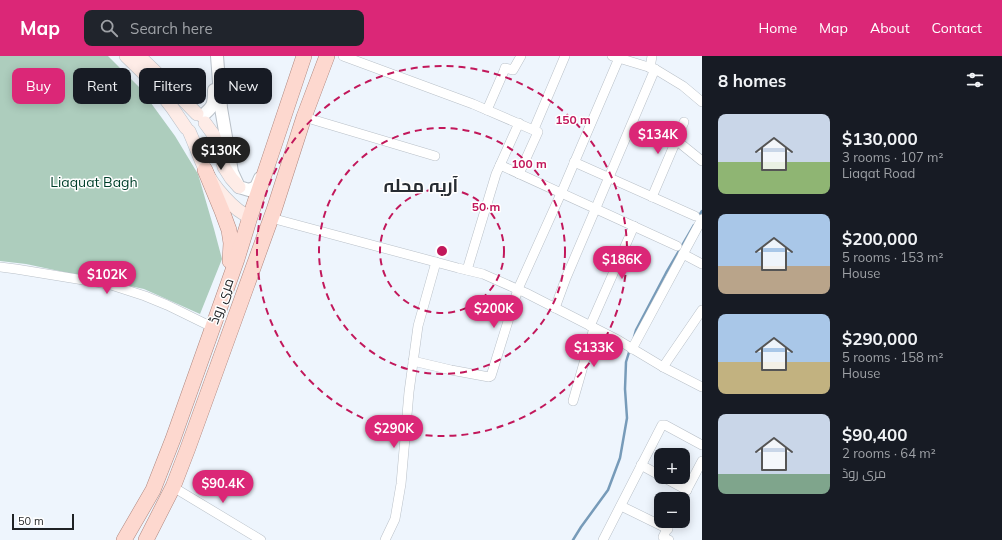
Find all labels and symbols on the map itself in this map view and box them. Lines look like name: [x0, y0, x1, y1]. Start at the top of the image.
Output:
text: 150 m: [555, 112, 591, 127]
pin: $134K: [630, 121, 686, 155]
pin: $130K: [193, 137, 249, 171]
text: 100 m: [511, 156, 547, 171]
park label: Liaquat Bagh: [50, 173, 138, 191]
district label: آریہ محلہ: [384, 174, 459, 197]
text: 50 m: [472, 199, 500, 214]
centre of rings: [435, 244, 449, 258]
pin: $186K: [594, 246, 650, 280]
pin: $102K: [79, 261, 135, 295]
street label: مری روڈ: [204, 276, 238, 326]
pin: $200K: [466, 295, 522, 329]
pin: $133K: [566, 334, 622, 368]
pin: $290K: [366, 415, 422, 449]
pin: $90.4K: [190, 470, 256, 504]
scale bar: [12, 512, 74, 531]

